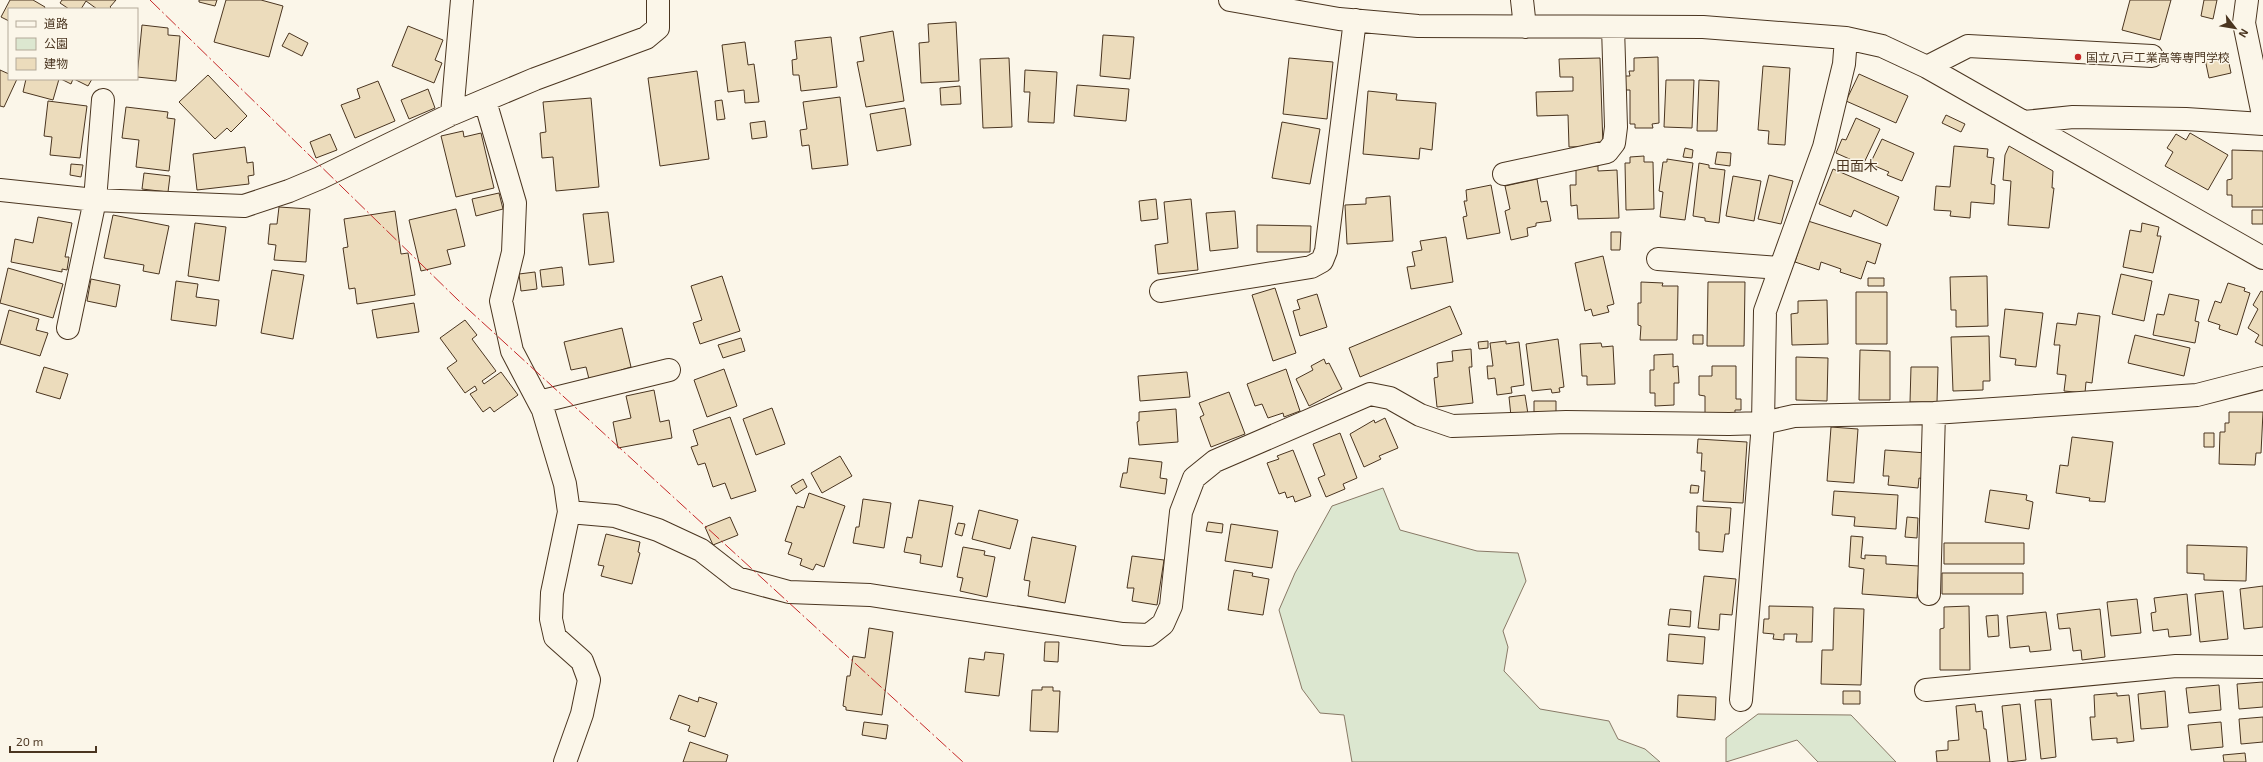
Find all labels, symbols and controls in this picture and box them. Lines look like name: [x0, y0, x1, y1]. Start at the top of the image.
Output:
legend: [8, 8, 138, 80]
north arrow: [2215, 8, 2255, 48]
text: 道路: [44, 16, 68, 30]
text: N: [2236, 27, 2252, 40]
text: 公園: [44, 36, 68, 50]
place label: 国立八戸工業高等専門学校: [2086, 50, 2230, 64]
marker: 国立八戸工業高等専門学校: [2073, 52, 2083, 62]
text: 建物: [44, 56, 68, 70]
district label: 田面木: [1836, 157, 1878, 174]
scale bar: [10, 728, 96, 754]
text: 20 m: [16, 734, 43, 748]

